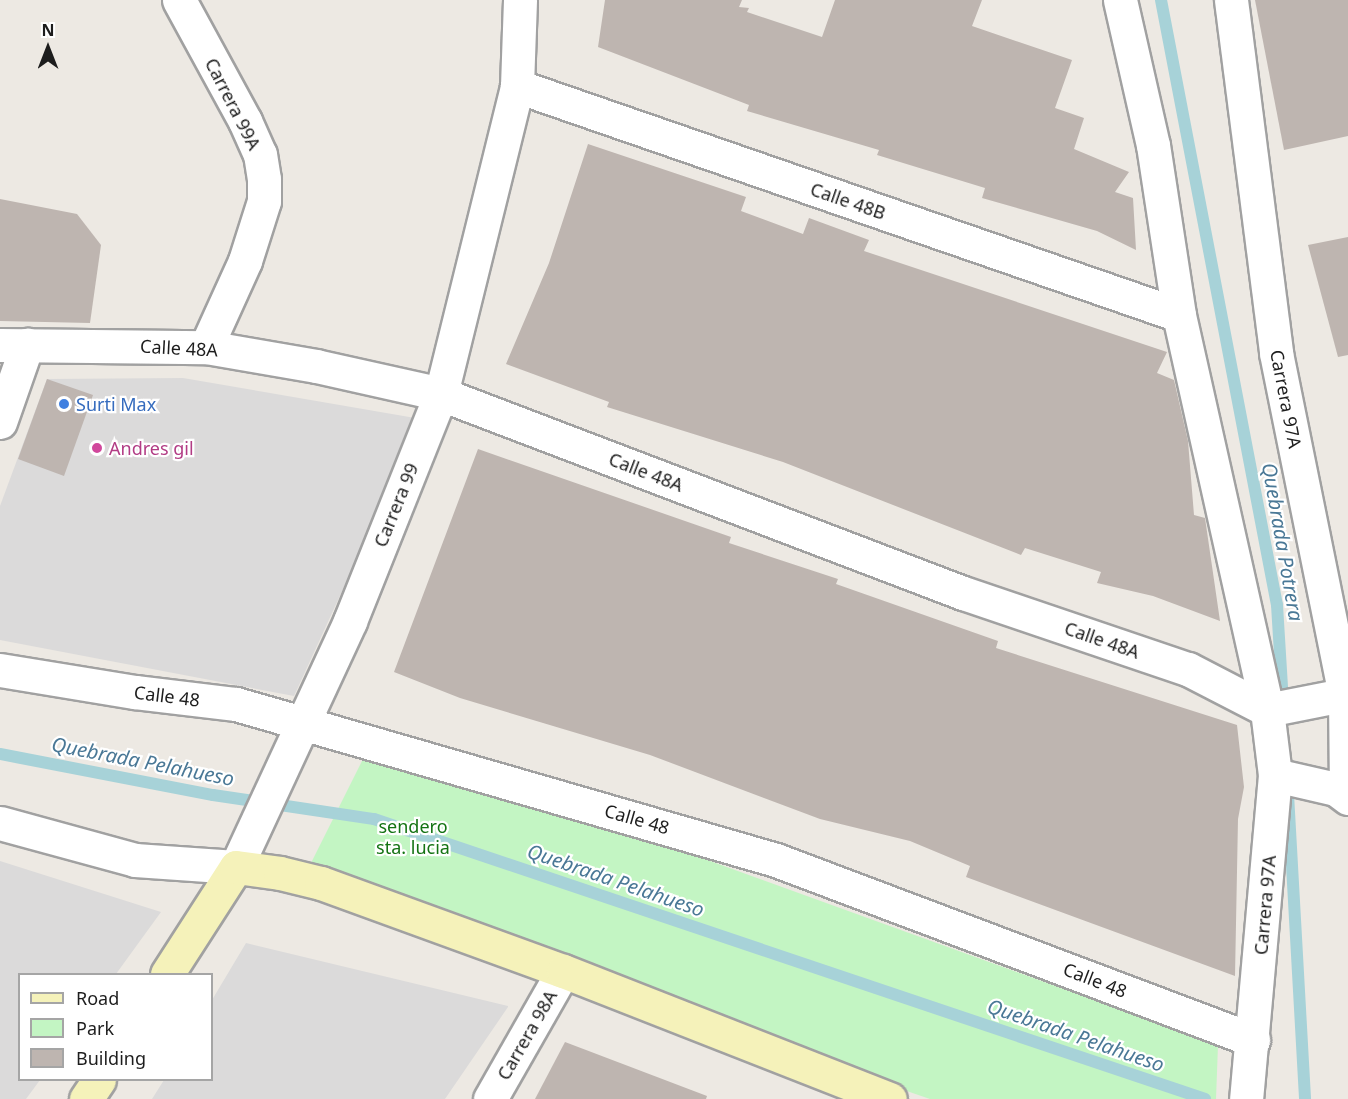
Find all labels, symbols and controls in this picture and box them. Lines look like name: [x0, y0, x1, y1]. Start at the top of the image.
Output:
north arrow: [18, 18, 78, 78]
text: N: [41, 19, 55, 41]
street label: Carrera 99A: [201, 55, 265, 153]
street label: Calle 48B: [808, 178, 888, 224]
street label: Calle 48A: [140, 335, 218, 361]
street label: Carrera 97A: [1266, 348, 1306, 450]
place label: Surti Max: [76, 393, 156, 415]
marker: Surti Max: [57, 397, 71, 411]
place label: Andres gil: [109, 437, 194, 459]
marker: Andres gil: [90, 441, 104, 455]
street label: Calle 48A: [606, 448, 686, 496]
street label: Carrera 99: [369, 460, 423, 550]
water label: Quebrada Potrera: [1257, 461, 1309, 623]
street label: Calle 48A: [1062, 617, 1142, 663]
street label: Calle 48: [133, 681, 201, 711]
water label: Quebrada Pelahueso: [50, 732, 236, 790]
street label: Calle 48: [602, 799, 672, 839]
park label: sendero sta. lucia: [376, 816, 450, 858]
water label: Quebrada Pelahueso: [524, 838, 708, 922]
street label: Carrera 97A: [1250, 854, 1280, 956]
street label: Calle 48: [1060, 958, 1130, 1002]
legend: [18, 973, 213, 1081]
text: Road: [76, 986, 119, 1010]
street label: Carrera 98A: [493, 986, 561, 1084]
water label: Quebrada Pelahueso: [984, 993, 1168, 1077]
text: Park: [76, 1016, 114, 1040]
text: Building: [76, 1046, 146, 1070]

